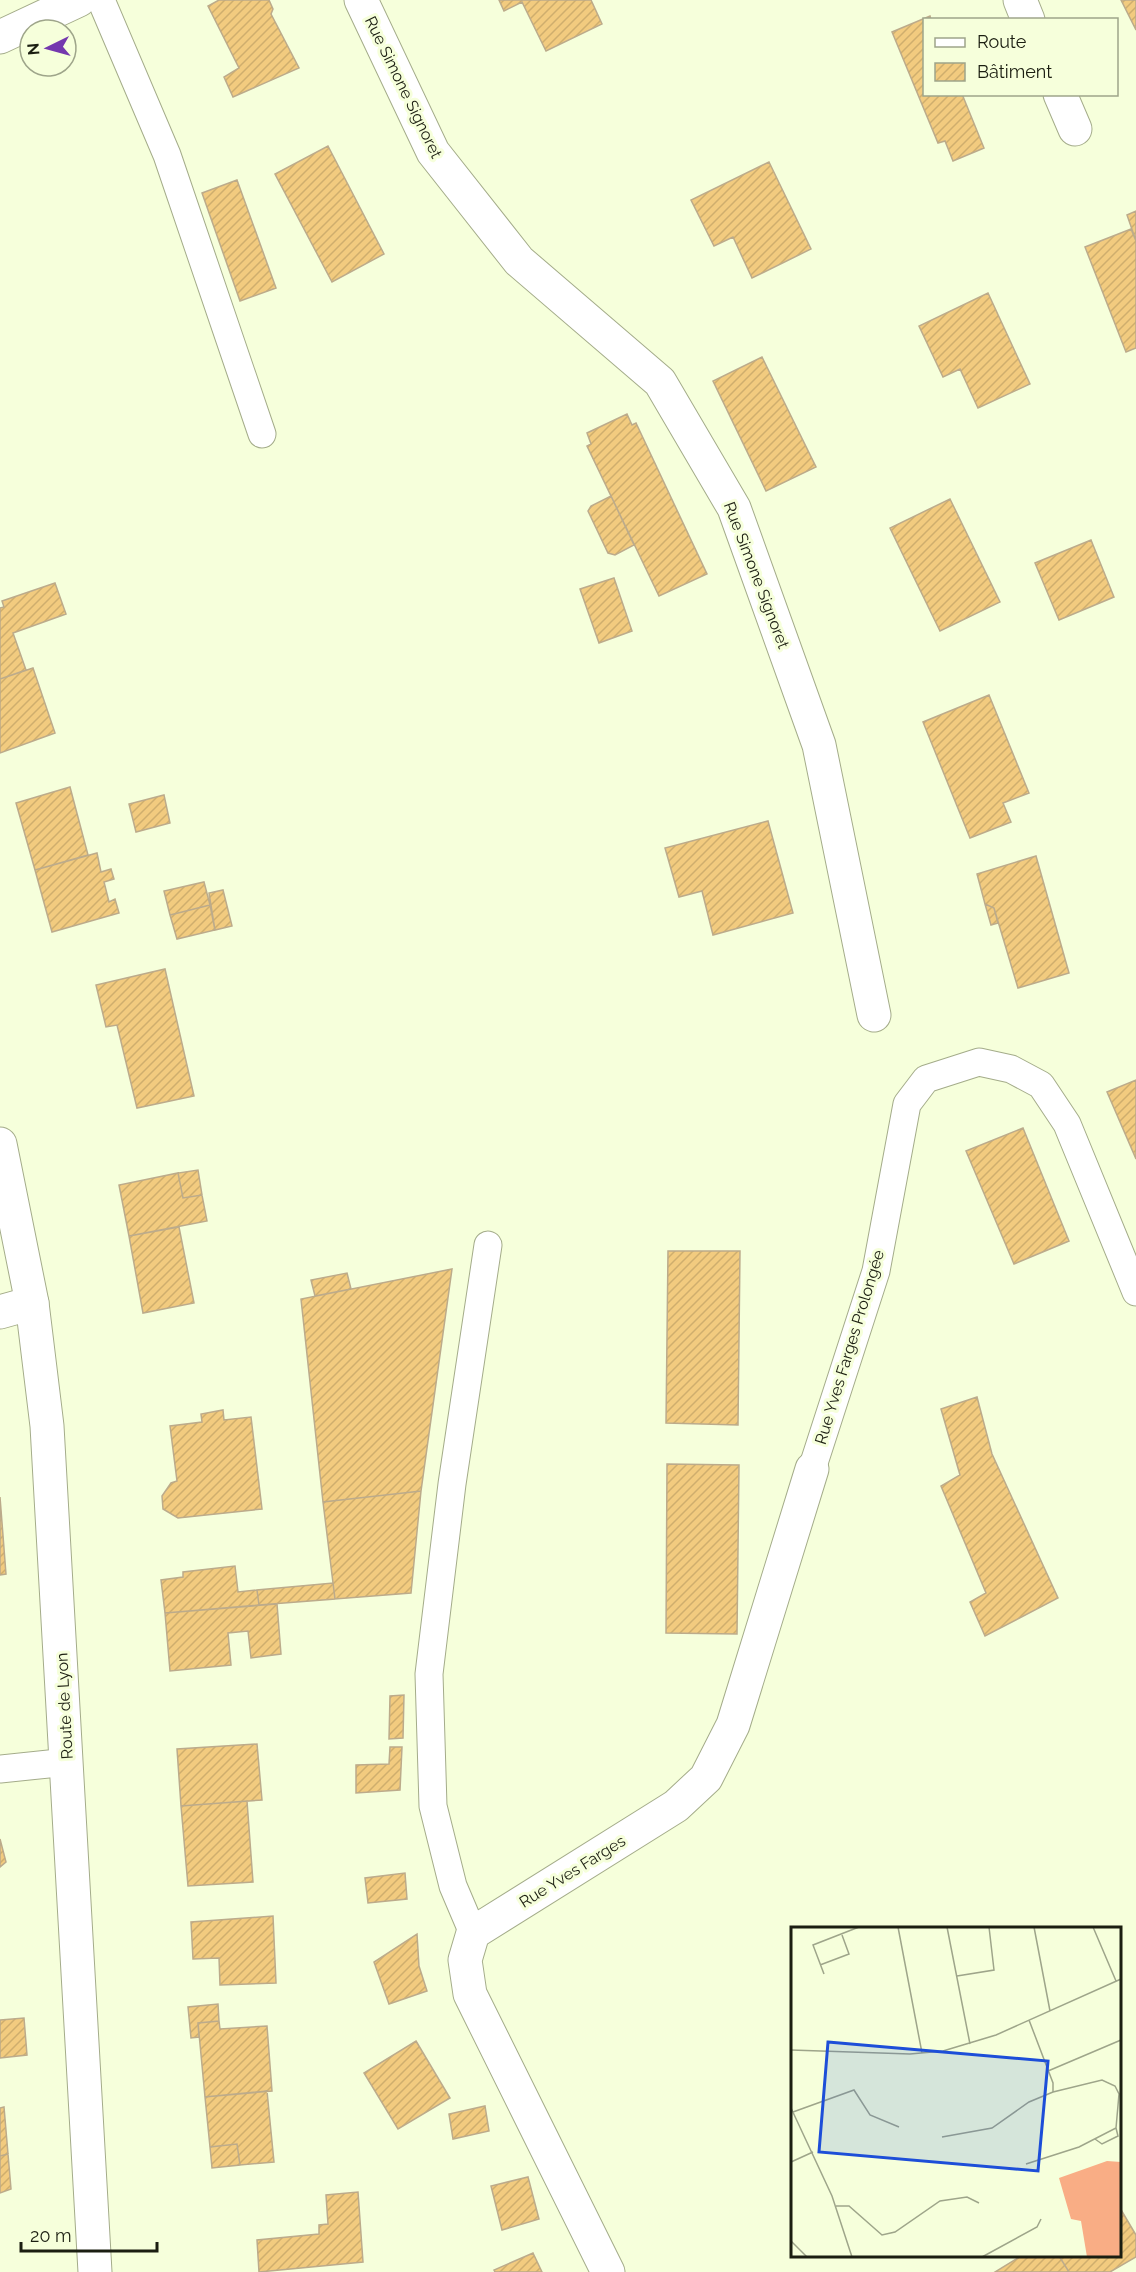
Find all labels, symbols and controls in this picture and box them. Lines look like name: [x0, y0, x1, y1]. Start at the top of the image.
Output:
street label: Rue Simone Signoret: [361, 13, 446, 162]
north arrow: [18, 18, 78, 78]
legend: [923, 18, 1118, 96]
text: Route: [977, 31, 1027, 52]
text: N: [24, 42, 44, 56]
text: Bâtiment: [977, 61, 1052, 82]
street label: Rue Simone Signoret: [720, 499, 793, 652]
street label: Rue Yves Farges Prolongée: [811, 1248, 888, 1447]
street label: Route de Lyon: [52, 1652, 77, 1760]
street label: Rue Yves Farges: [516, 1831, 629, 1912]
inset map: [791, 1927, 1121, 2257]
scale bar: [21, 2215, 158, 2253]
text: 20 m: [30, 2225, 72, 2246]

